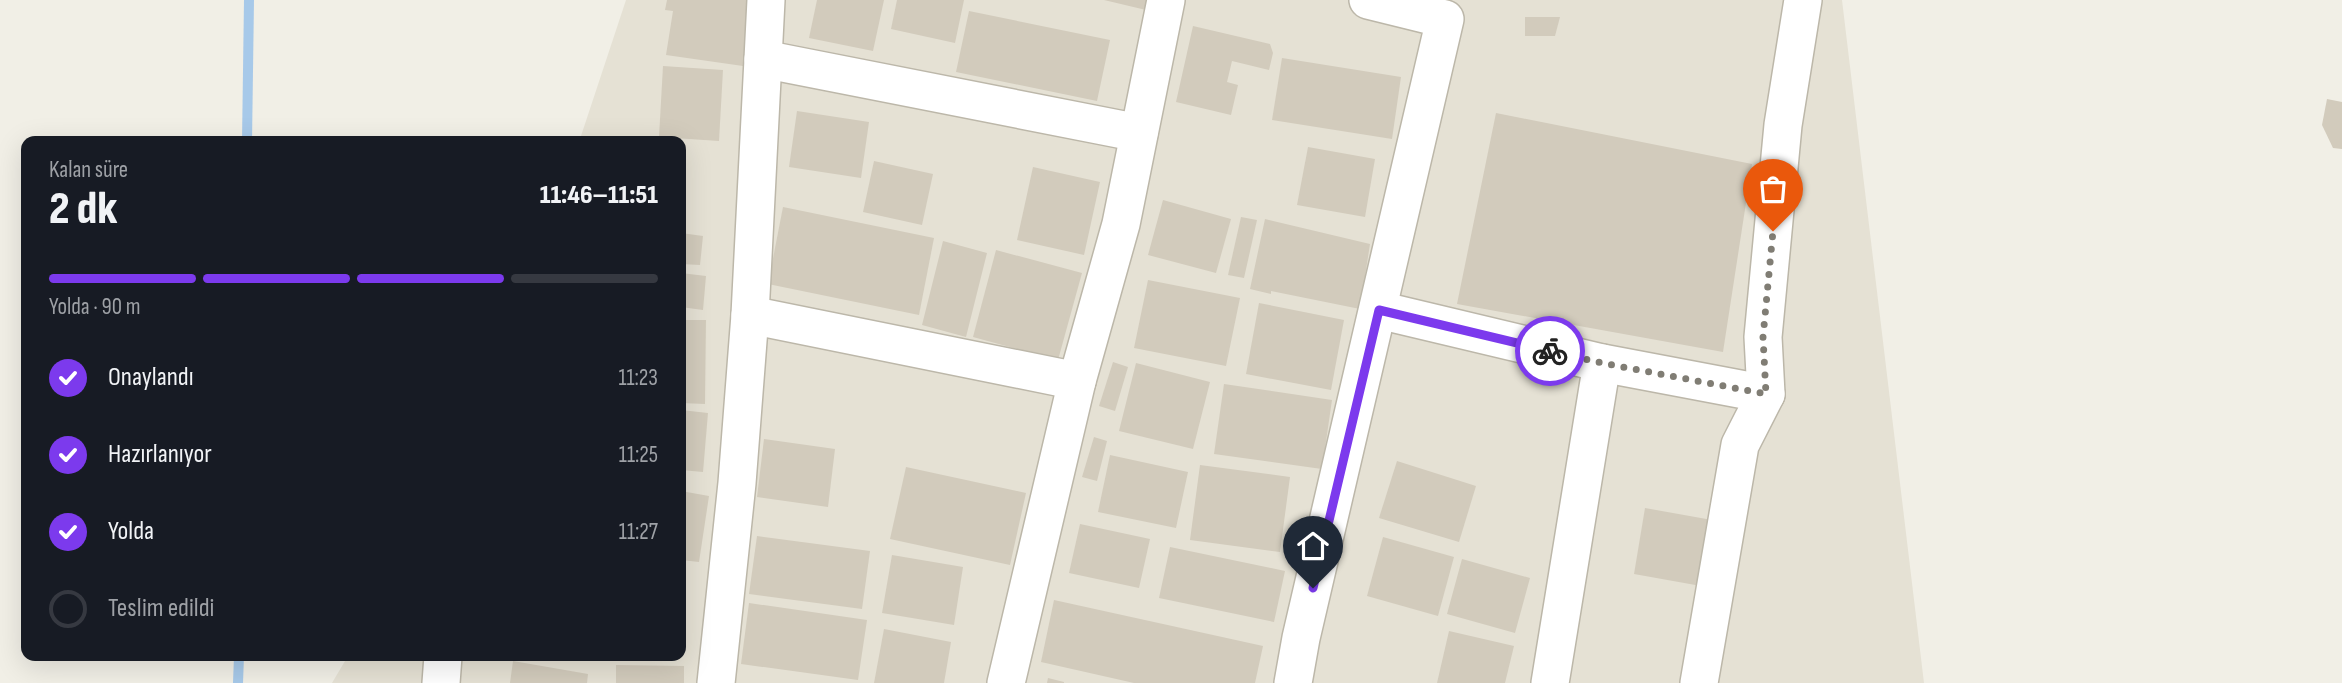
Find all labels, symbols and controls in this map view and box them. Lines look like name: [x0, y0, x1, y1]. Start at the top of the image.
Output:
text: Kalan süre: [49, 156, 128, 184]
pin: [1743, 159, 1803, 231]
icon: bag: [1754, 170, 1792, 208]
text: 11:46–11:51: [540, 180, 658, 211]
text: 2 dk: [49, 182, 117, 237]
text: Yolda · 90 m: [49, 293, 140, 321]
courier: [1515, 316, 1585, 386]
icon: bike: [1531, 332, 1569, 370]
icon: check: [49, 359, 87, 397]
text: Onaylandı: [108, 362, 193, 393]
text: 11:23: [618, 364, 658, 392]
icon: check: [49, 436, 87, 474]
text: Hazırlanıyor: [108, 439, 212, 470]
text: 11:25: [619, 441, 658, 469]
icon: check: [49, 513, 87, 551]
text: Yolda: [108, 516, 154, 547]
pin: [1283, 516, 1343, 588]
text: 11:27: [619, 518, 658, 546]
icon: home: [1294, 527, 1332, 565]
text: Teslim edildi: [108, 593, 214, 624]

